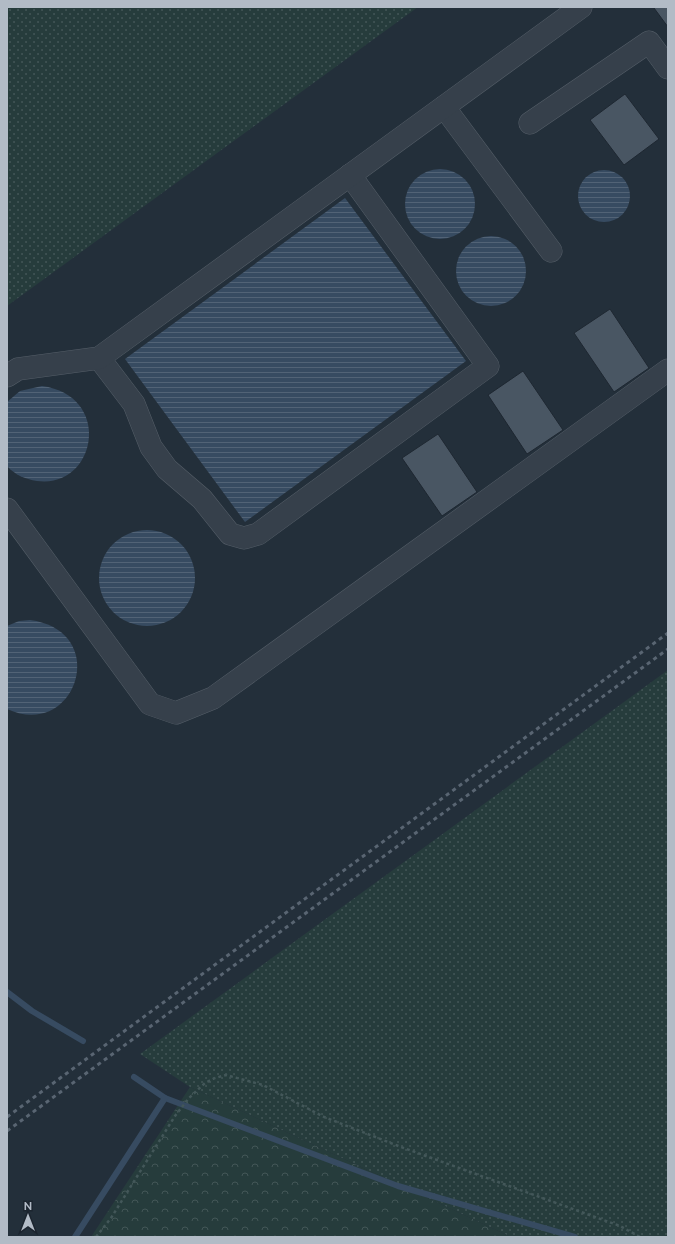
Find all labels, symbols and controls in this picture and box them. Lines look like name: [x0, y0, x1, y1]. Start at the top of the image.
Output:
north arrow: [8, 1196, 48, 1236]
text: N: [24, 1200, 32, 1213]

